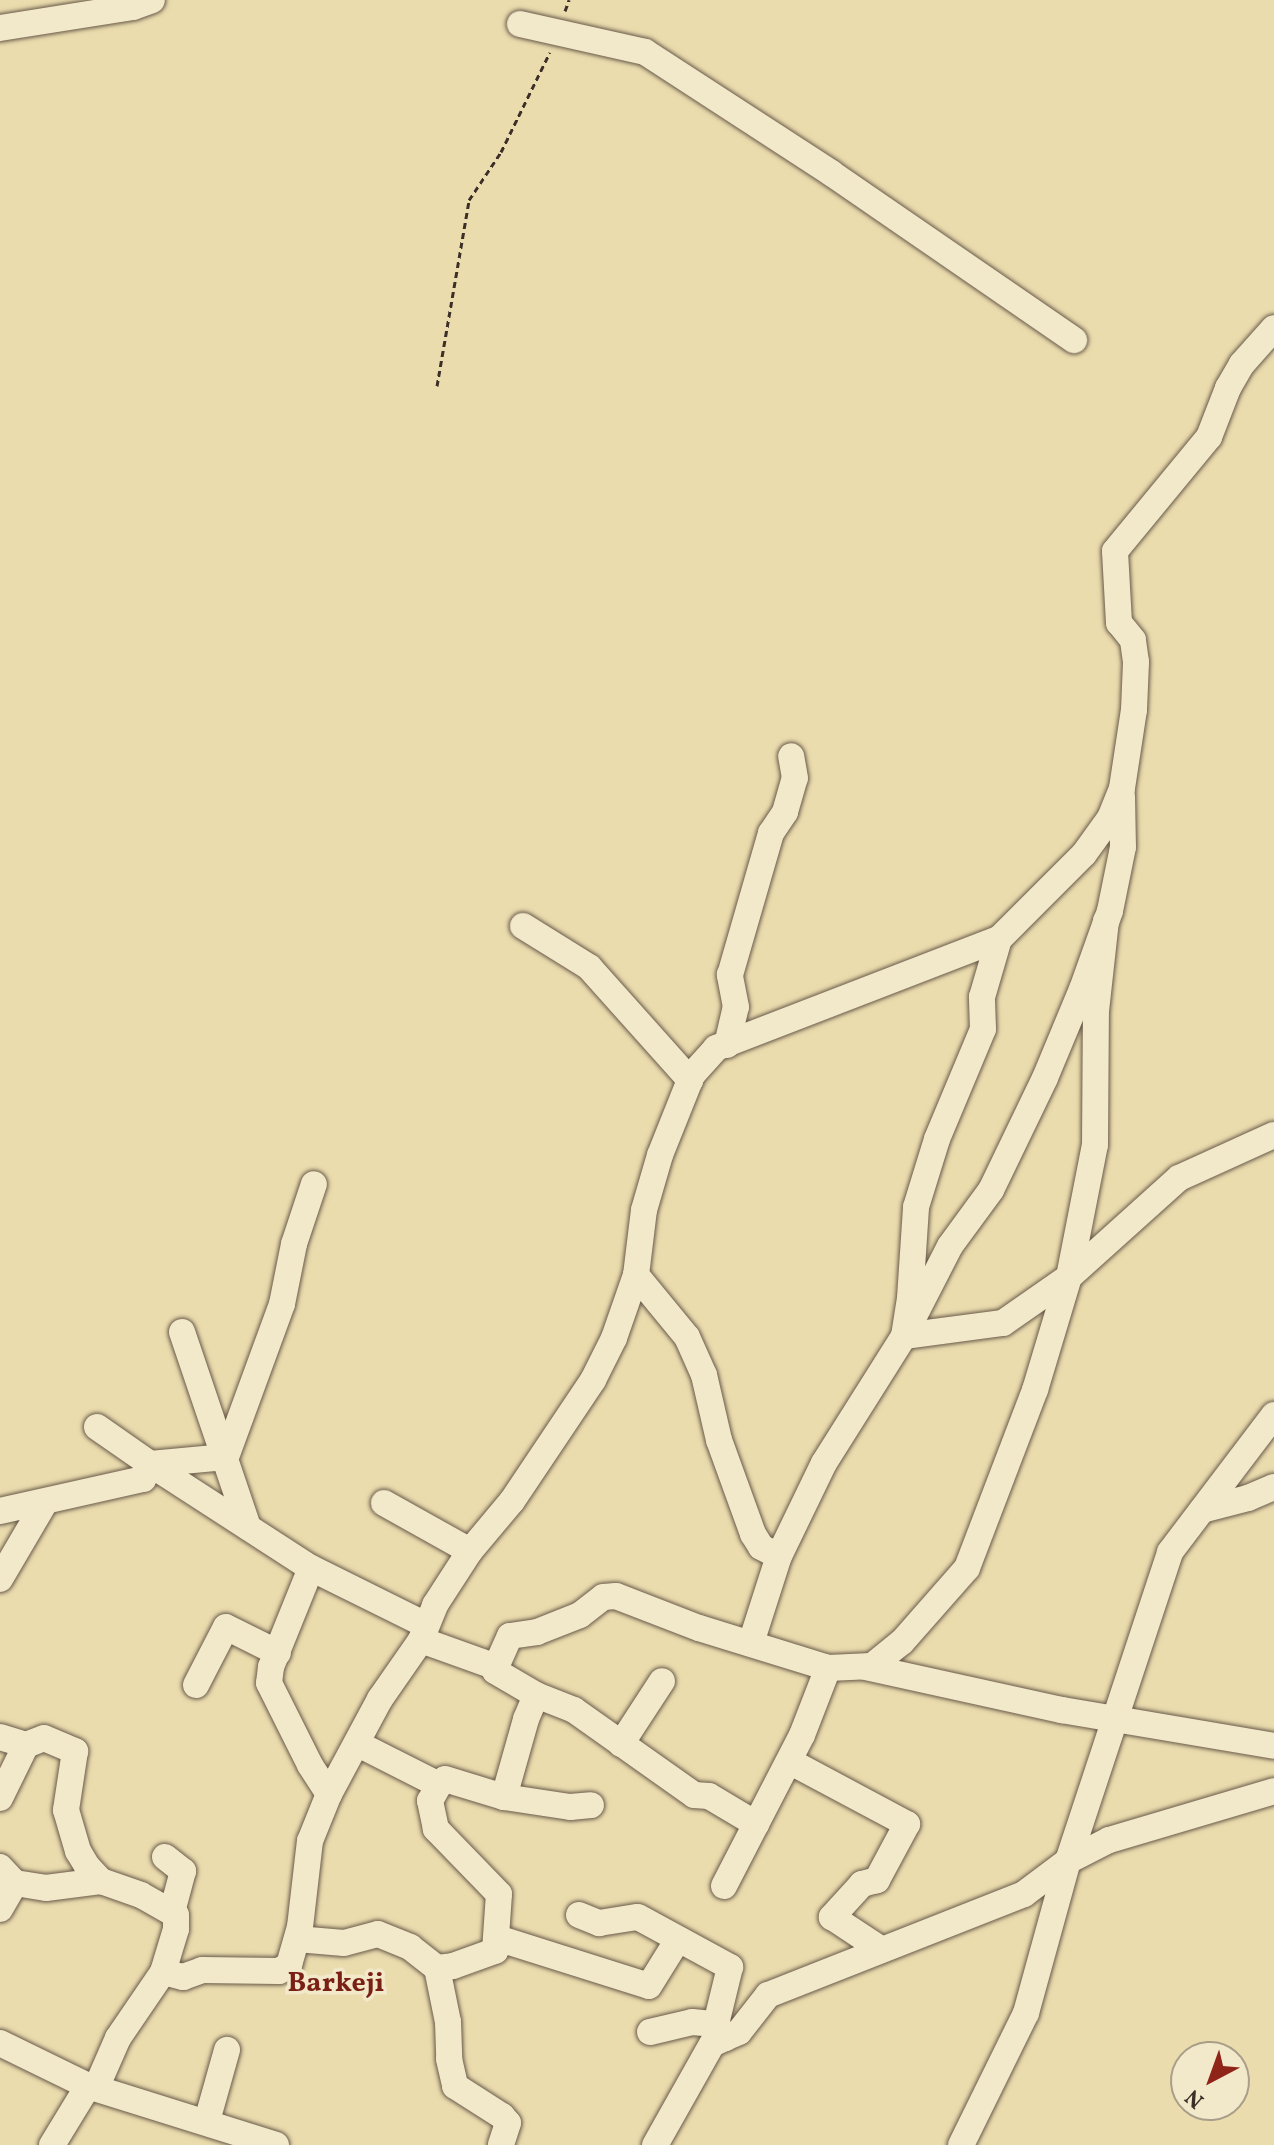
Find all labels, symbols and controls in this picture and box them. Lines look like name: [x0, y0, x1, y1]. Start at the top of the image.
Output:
district label: Barkeji: [288, 1967, 384, 2001]
north arrow: [1170, 2041, 1250, 2121]
text: N: [1179, 2081, 1211, 2115]

